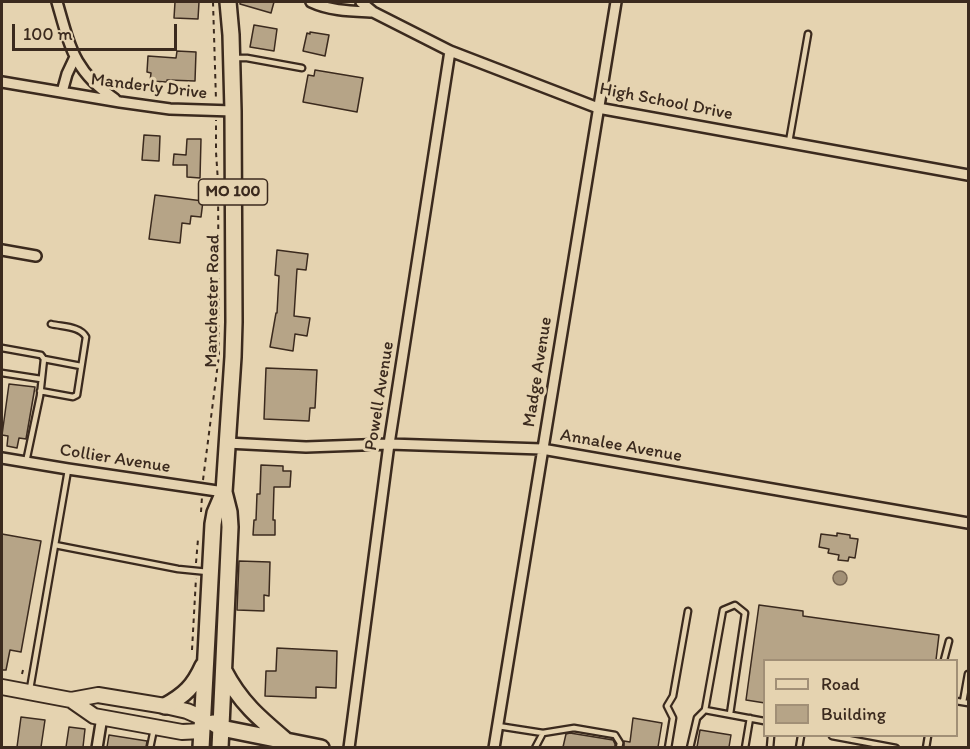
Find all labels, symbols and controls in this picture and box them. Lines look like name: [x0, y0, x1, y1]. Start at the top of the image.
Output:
scale bar: [15, 12, 180, 50]
text: 100 m: [23, 23, 73, 45]
street label: Manderly Drive: [90, 69, 208, 105]
street label: High School Drive: [598, 78, 734, 126]
road number: MO 100: [198, 179, 268, 205]
street label: Manchester Road: [201, 234, 225, 368]
street label: Madge Avenue: [519, 315, 557, 429]
street label: Powell Avenue: [361, 340, 399, 452]
street label: Annalee Avenue: [558, 425, 684, 467]
street label: Collier Avenue: [58, 440, 172, 478]
legend: [763, 659, 958, 737]
text: Road: [821, 673, 860, 695]
text: Building: [821, 703, 886, 725]

